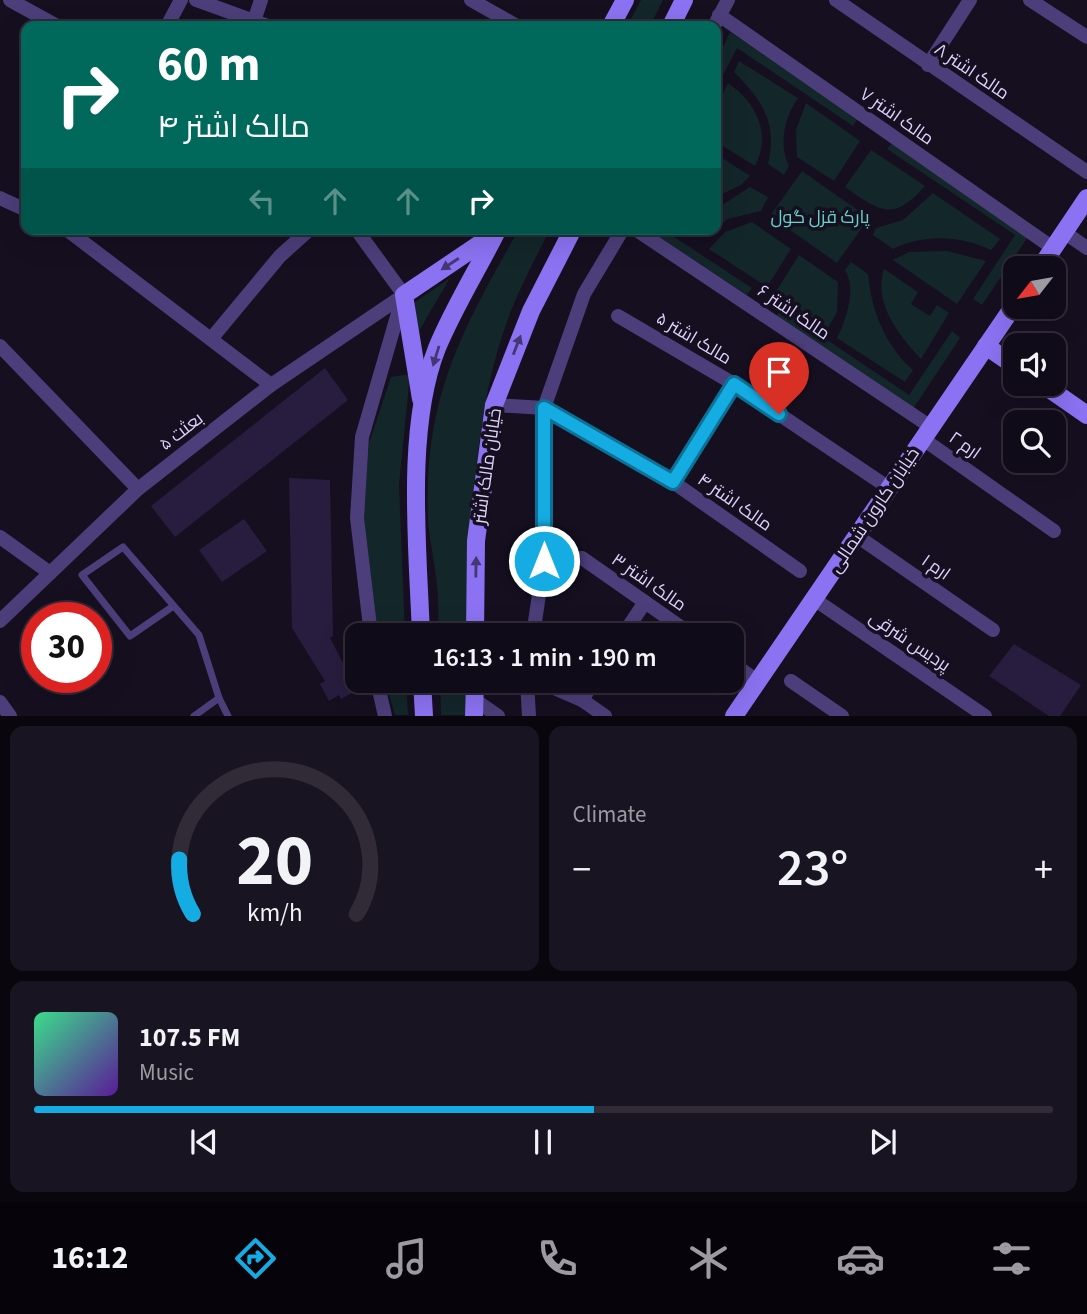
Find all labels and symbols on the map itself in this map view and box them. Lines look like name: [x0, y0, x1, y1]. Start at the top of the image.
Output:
street label: مالک اشتر ۸: [929, 37, 1014, 106]
street label: مالک اشتر ۷: [855, 82, 939, 151]
park label: پارک قزل گول: [770, 205, 870, 230]
north arrow: [1003, 256, 1066, 318]
one-way arrow: [441, 257, 459, 271]
street label: مالک اشتر ۶: [752, 279, 835, 346]
street label: مالک اشتر ۵: [651, 306, 736, 371]
one-way arrow: [512, 334, 523, 355]
pin: [749, 342, 809, 414]
one-way arrow: [430, 346, 440, 367]
street label: بعثت ۵: [154, 406, 209, 457]
street label: خیابان مالک اشتر: [467, 406, 508, 527]
street label: ارم ۲: [944, 425, 986, 465]
street label: خیابان کارون شمالی: [823, 443, 926, 578]
street label: مالک اشتر ۴: [692, 467, 777, 537]
position arrow: [507, 524, 581, 598]
street label: مالک اشتر ۳: [606, 547, 691, 617]
street label: ارم ۱: [916, 549, 955, 586]
one-way arrow: [470, 556, 482, 578]
speed limit sign: 30: [21, 602, 112, 693]
street label: پردیس شرقی: [864, 605, 955, 678]

